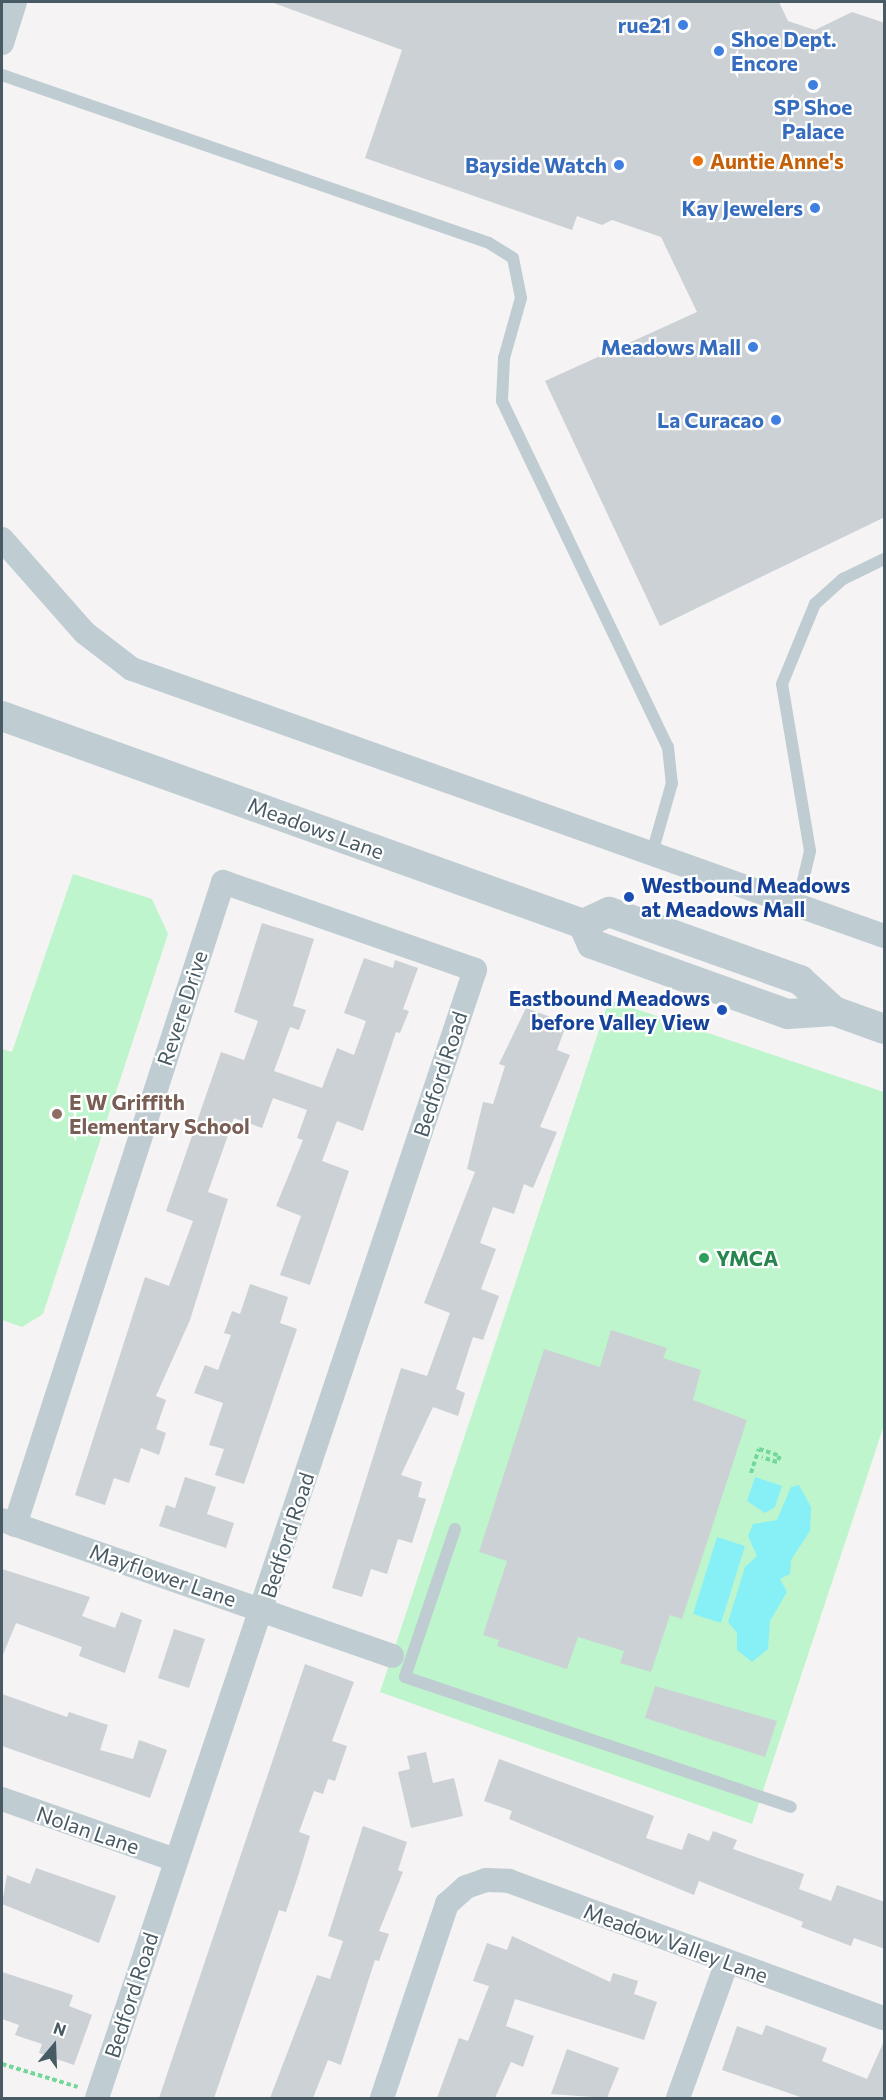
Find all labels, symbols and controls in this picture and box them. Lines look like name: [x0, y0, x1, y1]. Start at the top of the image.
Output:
place label: rue21: [618, 12, 671, 38]
marker: rue21: [676, 18, 690, 32]
place label: Shoe Dept. Encore: [731, 26, 837, 76]
marker: Shoe Dept. Encore: [712, 44, 726, 58]
marker: SP Shoe Palace: [806, 78, 820, 92]
place label: SP Shoe Palace: [774, 94, 852, 144]
place label: Auntie Anne's: [710, 148, 844, 174]
place label: Bayside Watch: [465, 152, 607, 178]
marker: Auntie Anne's: [691, 154, 705, 168]
marker: Bayside Watch: [612, 158, 626, 172]
place label: Kay Jewelers: [682, 195, 803, 221]
marker: Kay Jewelers: [808, 201, 822, 215]
place label: Meadows Mall: [601, 334, 741, 360]
marker: Meadows Mall: [746, 340, 760, 354]
place label: La Curacao: [657, 407, 764, 433]
marker: La Curacao: [769, 413, 783, 427]
street label: Meadows Lane: [245, 792, 387, 864]
place label: Westbound Meadows at Meadows Mall: [641, 872, 850, 922]
marker: Westbound Meadows at Meadows Mall: [622, 890, 636, 904]
street label: Revere Drive: [152, 947, 212, 1069]
place label: Eastbound Meadows before Valley View: [509, 985, 710, 1035]
marker: Eastbound Meadows before Valley View: [715, 1003, 729, 1017]
street label: Bedford Road: [408, 1008, 472, 1140]
place label: E W Griffith Elementary School: [69, 1089, 250, 1139]
marker: E W Griffith Elementary School: [50, 1107, 64, 1121]
place label: YMCA: [716, 1245, 778, 1271]
marker: YMCA: [697, 1251, 711, 1265]
street label: Bedford Road: [255, 1469, 319, 1601]
street label: Mayflower Lane: [86, 1538, 240, 1612]
street label: Nolan Lane: [33, 1801, 143, 1859]
street label: Meadow Valley Lane: [581, 1898, 771, 1988]
street label: Bedford Road: [99, 1929, 163, 2061]
north arrow: [24, 2016, 84, 2076]
text: N: [51, 2018, 69, 2039]

